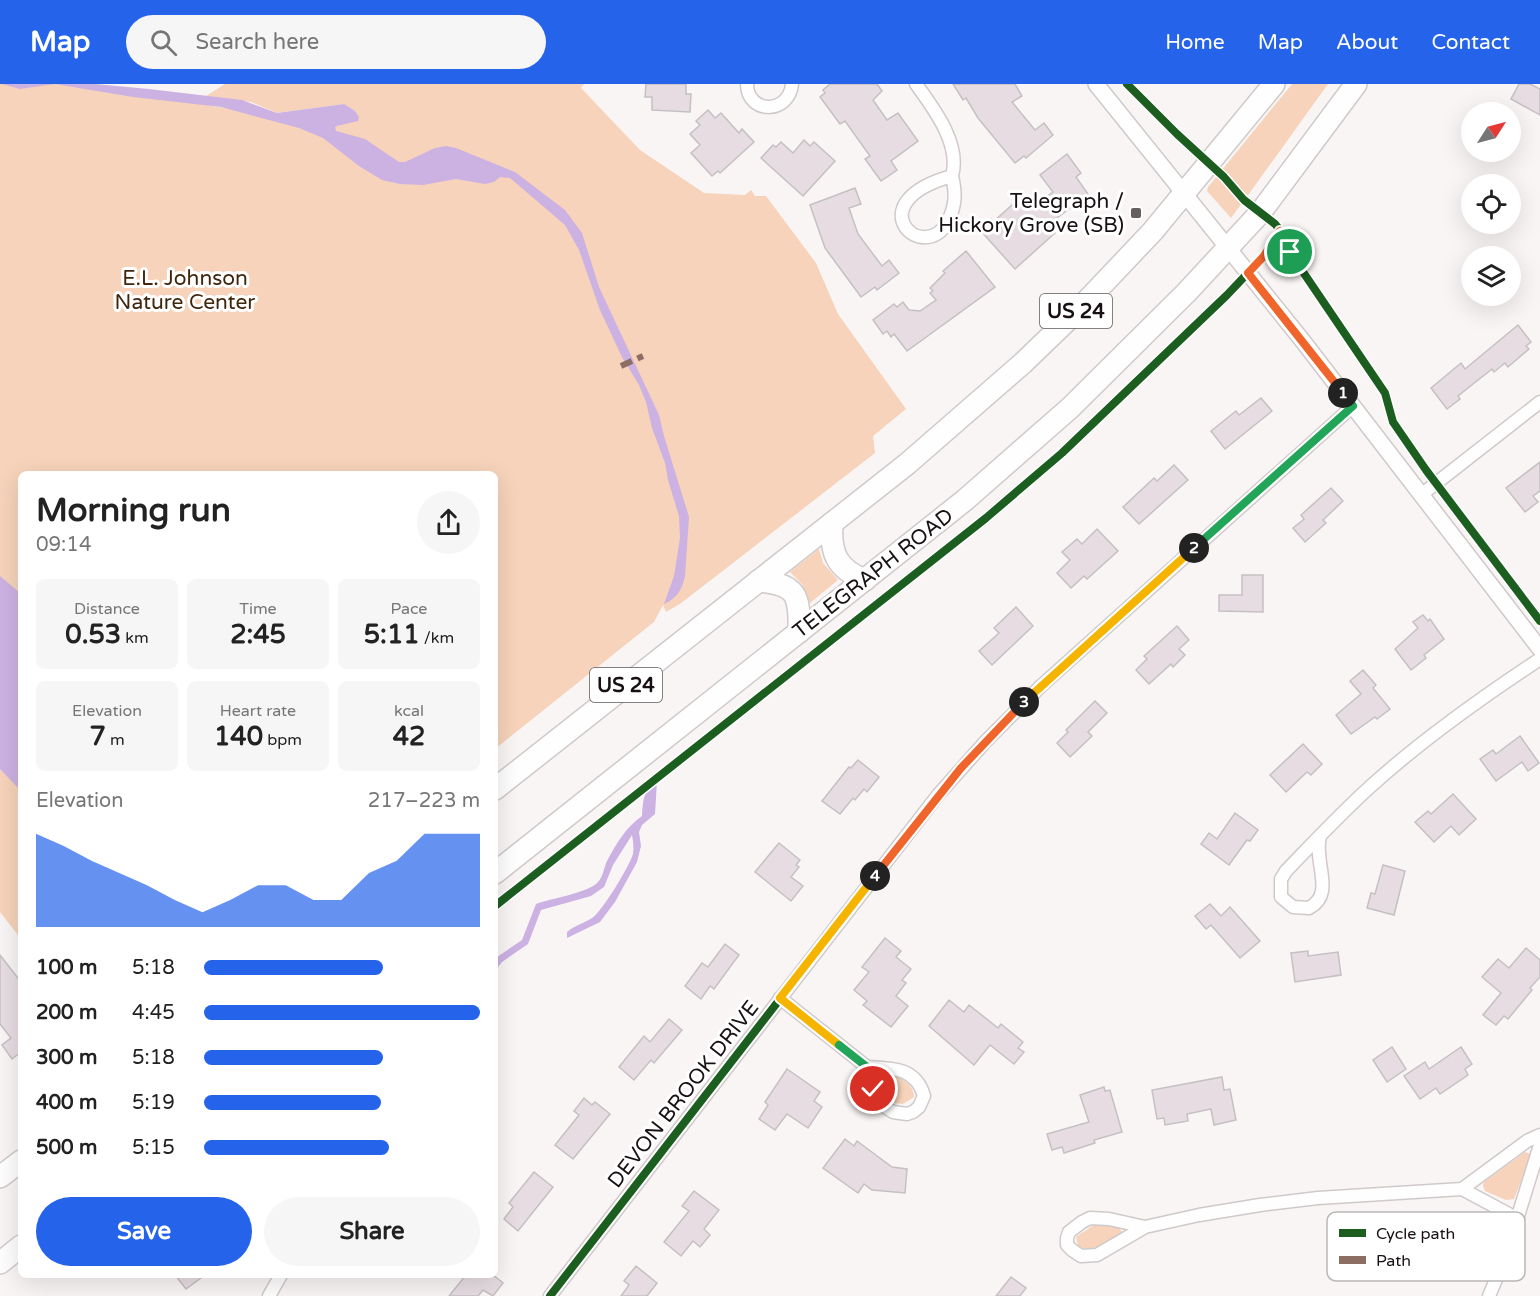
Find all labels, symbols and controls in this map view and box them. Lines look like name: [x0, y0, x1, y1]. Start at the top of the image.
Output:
search box: [126, 15, 546, 69]
text: Map: [30, 25, 90, 59]
icon: search: [147, 26, 180, 59]
text: Search here: [195, 29, 319, 55]
text: Home: [1165, 30, 1225, 55]
text: Map: [1258, 30, 1303, 55]
text: About: [1336, 30, 1398, 55]
text: Contact: [1431, 30, 1510, 55]
north arrow: [1461, 102, 1521, 162]
map controls: [1461, 102, 1521, 306]
button: locate: [1461, 174, 1521, 234]
place label: Telegraph / Hickory Grove (SB): [938, 189, 1124, 238]
marker: Telegraph / Hickory Grove (SB): [1129, 206, 1143, 220]
pin: [1264, 226, 1315, 277]
icon: arrive: [1273, 235, 1306, 268]
button: layers: [1461, 246, 1521, 306]
park label: E.L. Johnson Nature Center: [115, 266, 255, 315]
road number: US 24: [1040, 294, 1112, 328]
pin: 1: [1328, 378, 1358, 408]
text: 1: [1338, 383, 1348, 403]
text: Morning run: [36, 491, 231, 530]
button: share: [417, 491, 480, 554]
street label: TELEGRAPH ROAD: [788, 503, 958, 644]
text: 09:14: [36, 533, 91, 557]
pin: 2: [1179, 533, 1209, 563]
text: 2: [1189, 538, 1199, 558]
text: Distance: [74, 599, 140, 619]
text: Time: [239, 599, 277, 619]
text: Pace: [391, 599, 427, 619]
text: 0.53: [65, 619, 121, 650]
text: 2:45: [230, 619, 286, 650]
text: 5:11: [364, 619, 420, 650]
text: km: [121, 628, 149, 648]
text: /km: [420, 628, 454, 648]
road number: US 24: [590, 668, 662, 702]
pin: 3: [1009, 687, 1039, 717]
text: 3: [1019, 692, 1029, 712]
text: Elevation: [72, 701, 142, 721]
text: Heart rate: [220, 701, 296, 721]
text: kcal: [394, 701, 424, 721]
text: 7: [89, 721, 106, 752]
text: 140: [214, 721, 263, 752]
text: 42: [393, 721, 425, 752]
text: m: [106, 730, 125, 750]
text: bpm: [263, 730, 302, 750]
text: Elevation: [36, 789, 123, 813]
text: 217–223 m: [368, 789, 480, 813]
pin: 4: [860, 861, 890, 891]
text: 4: [870, 866, 880, 886]
text: 100 m: [36, 956, 97, 980]
text: 5:18: [132, 956, 175, 980]
street label: DEVON BROOK DRIVE: [603, 996, 764, 1193]
text: 200 m: [36, 1001, 97, 1025]
text: 4:45: [132, 1001, 175, 1025]
text: 300 m: [36, 1046, 97, 1070]
text: 5:18: [132, 1046, 175, 1070]
pin: [847, 1063, 898, 1114]
icon: check: [856, 1072, 889, 1105]
text: 400 m: [36, 1091, 97, 1115]
text: 5:19: [132, 1091, 175, 1115]
text: 500 m: [36, 1136, 97, 1160]
text: 5:15: [132, 1136, 175, 1160]
button: Save: [36, 1197, 252, 1266]
button: Share: [264, 1197, 480, 1266]
legend: [1327, 1212, 1525, 1281]
text: Cycle path: [1376, 1224, 1455, 1244]
text: Path: [1376, 1251, 1411, 1271]

